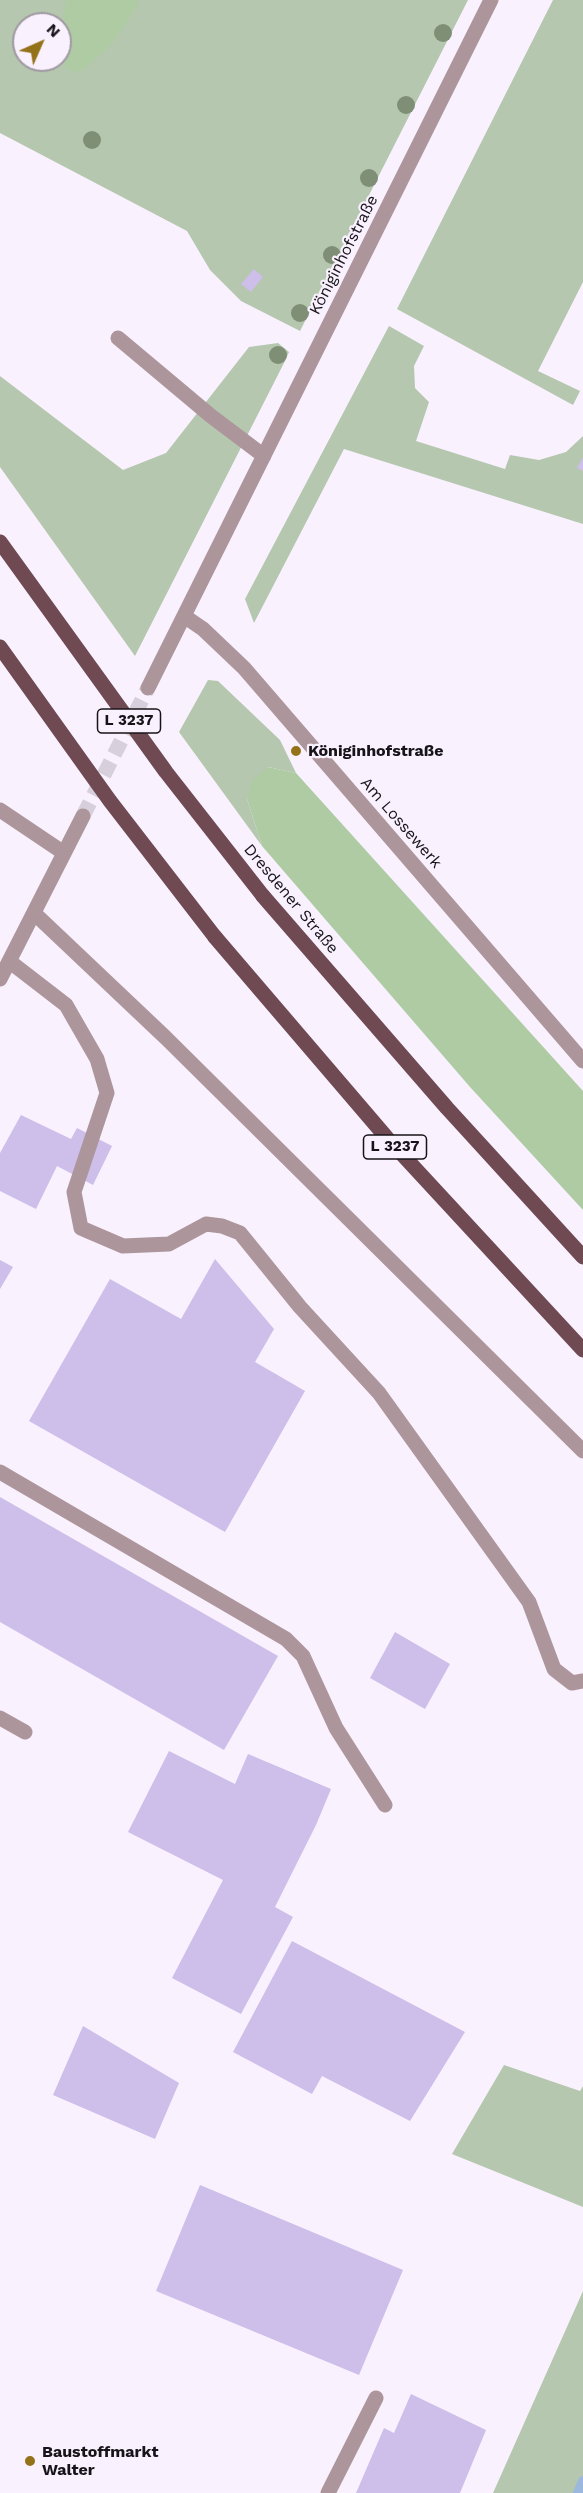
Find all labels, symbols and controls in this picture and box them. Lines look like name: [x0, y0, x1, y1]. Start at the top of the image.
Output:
north arrow: [12, 12, 72, 72]
text: N: [43, 19, 65, 41]
street label: Königinhofstraße: [306, 192, 382, 318]
road number: L 3237: [98, 709, 160, 733]
place label: Königinhofstraße: [308, 741, 443, 761]
marker: Königinhofstraße: [289, 744, 303, 758]
street label: Am Lossewerk: [356, 774, 446, 872]
street label: Dresdener Straße: [240, 840, 342, 958]
road number: L 3237: [364, 1135, 426, 1159]
place label: Baustoffmarkt Walter: [42, 2442, 158, 2480]
marker: Baustoffmarkt Walter: [23, 2454, 37, 2468]

